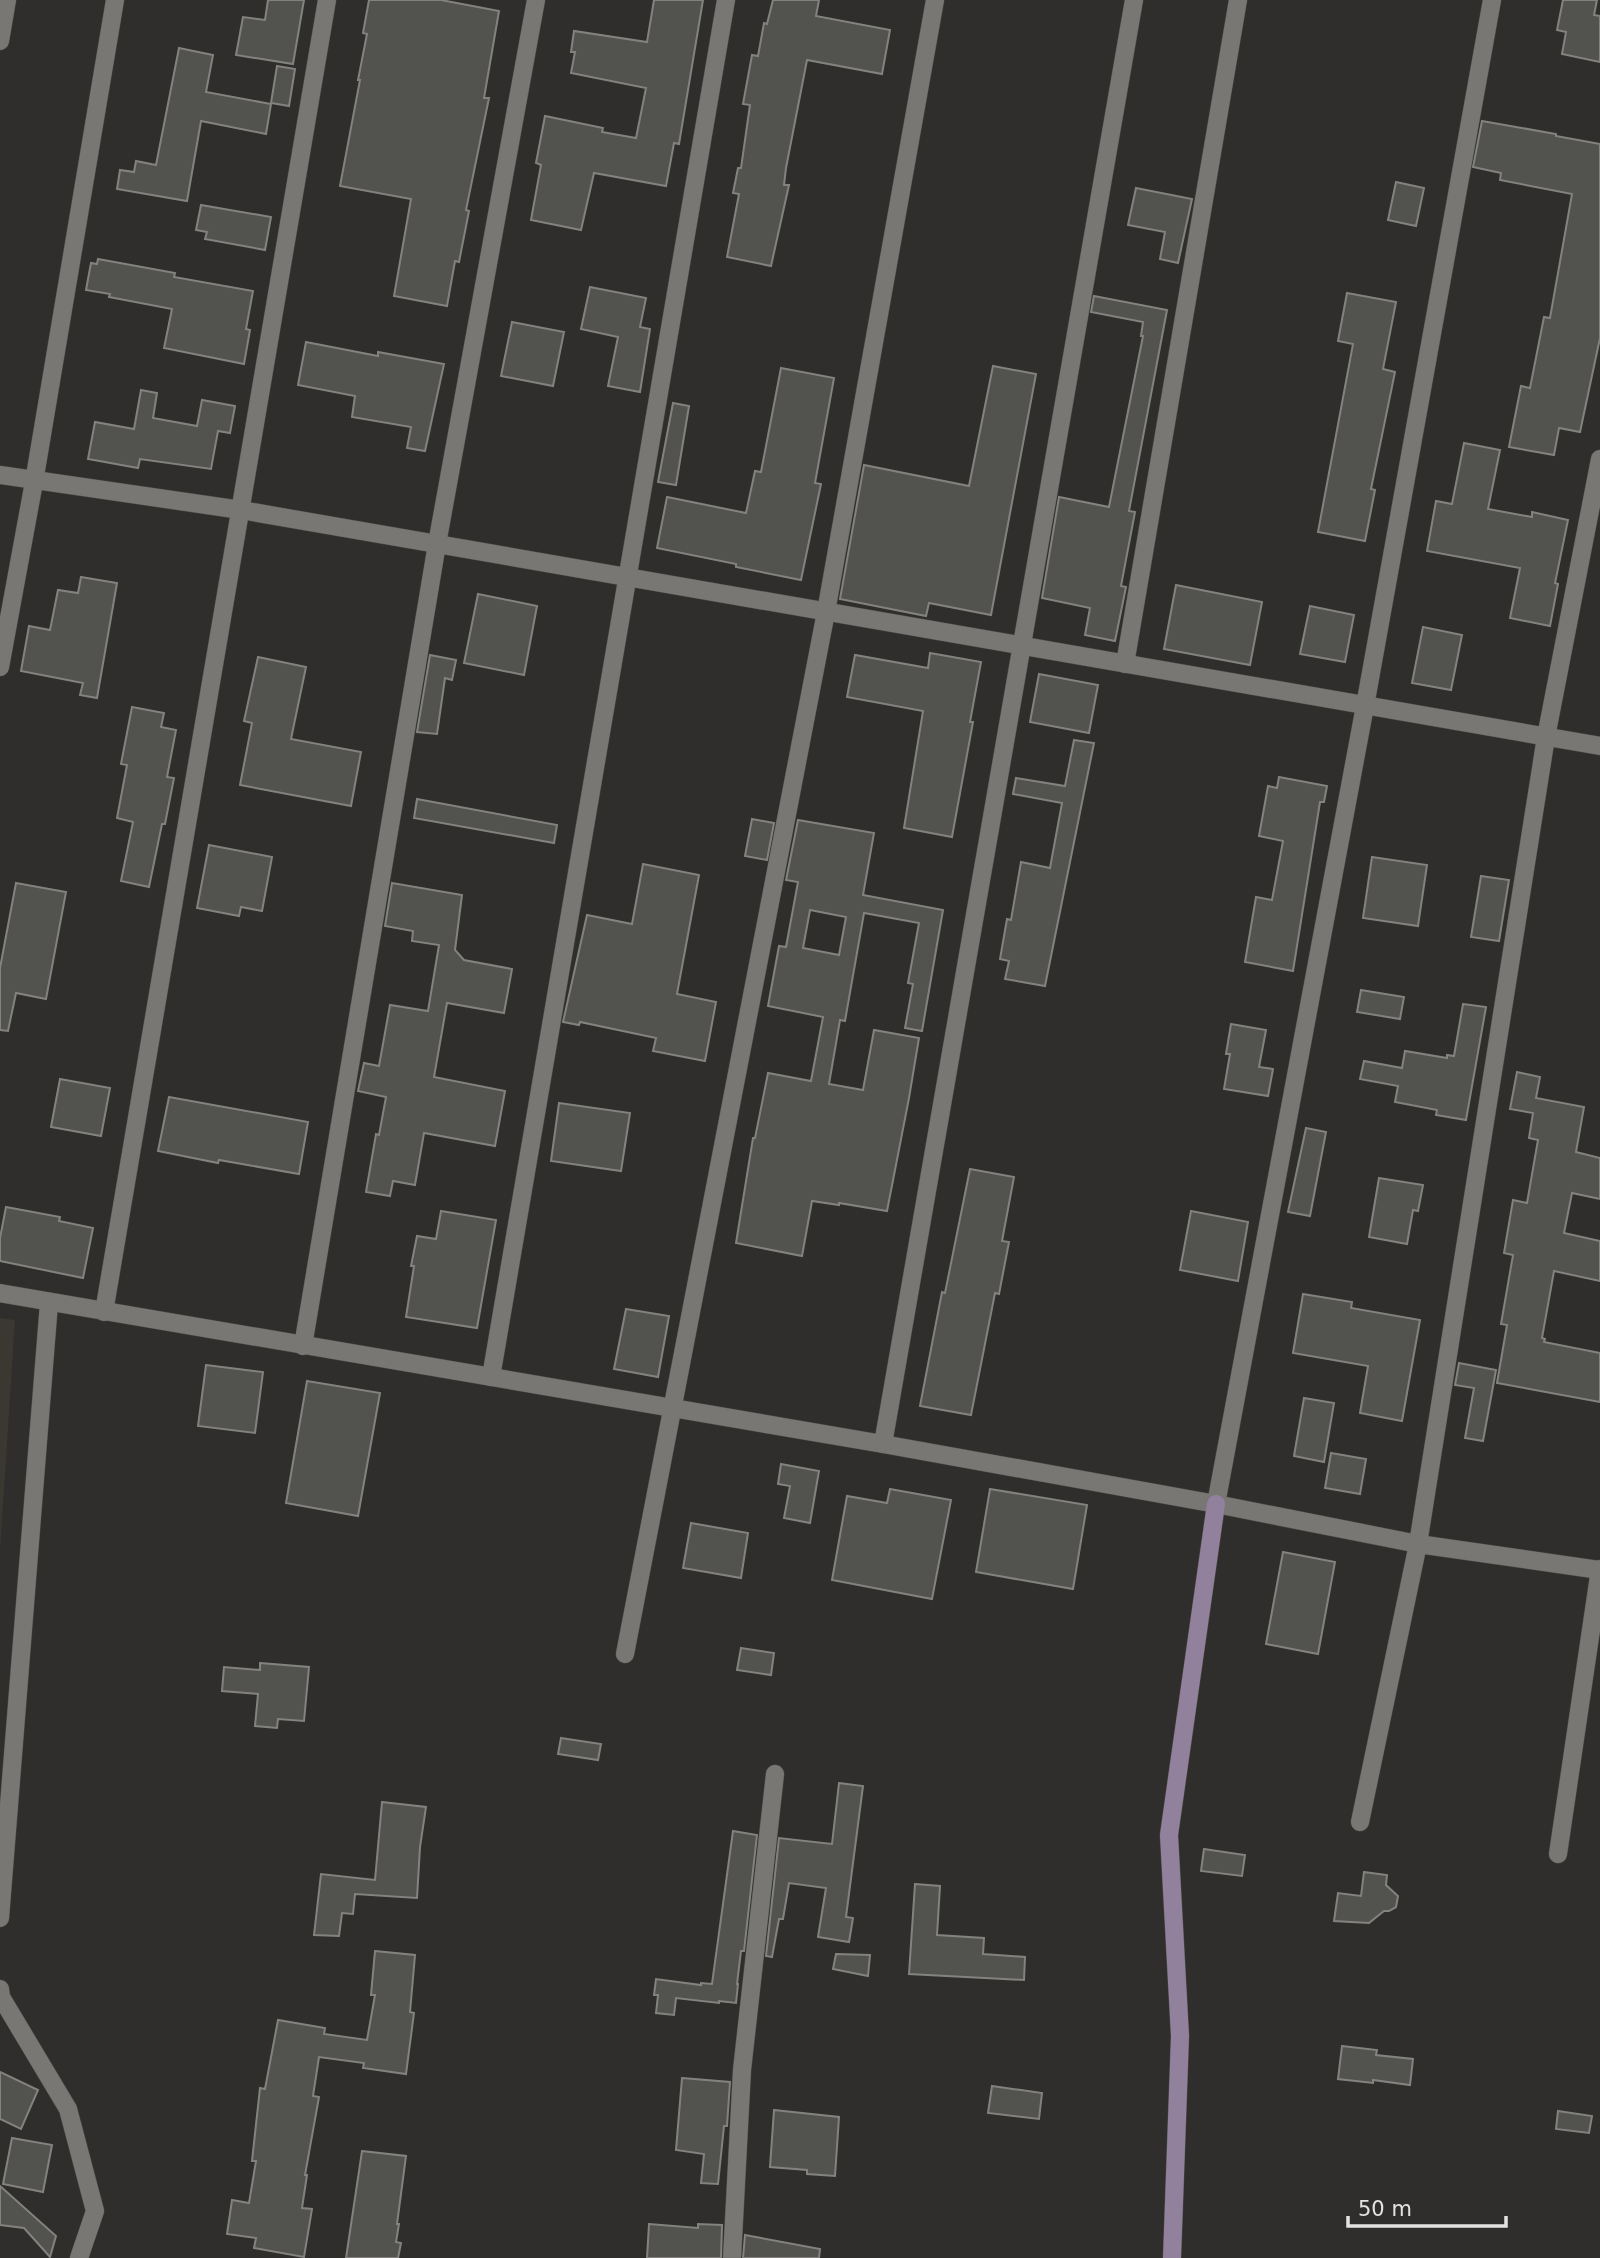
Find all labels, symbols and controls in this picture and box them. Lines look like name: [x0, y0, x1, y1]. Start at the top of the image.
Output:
scale bar: [1348, 2184, 1506, 2228]
text: 50 m: [1358, 2197, 1412, 2221]

